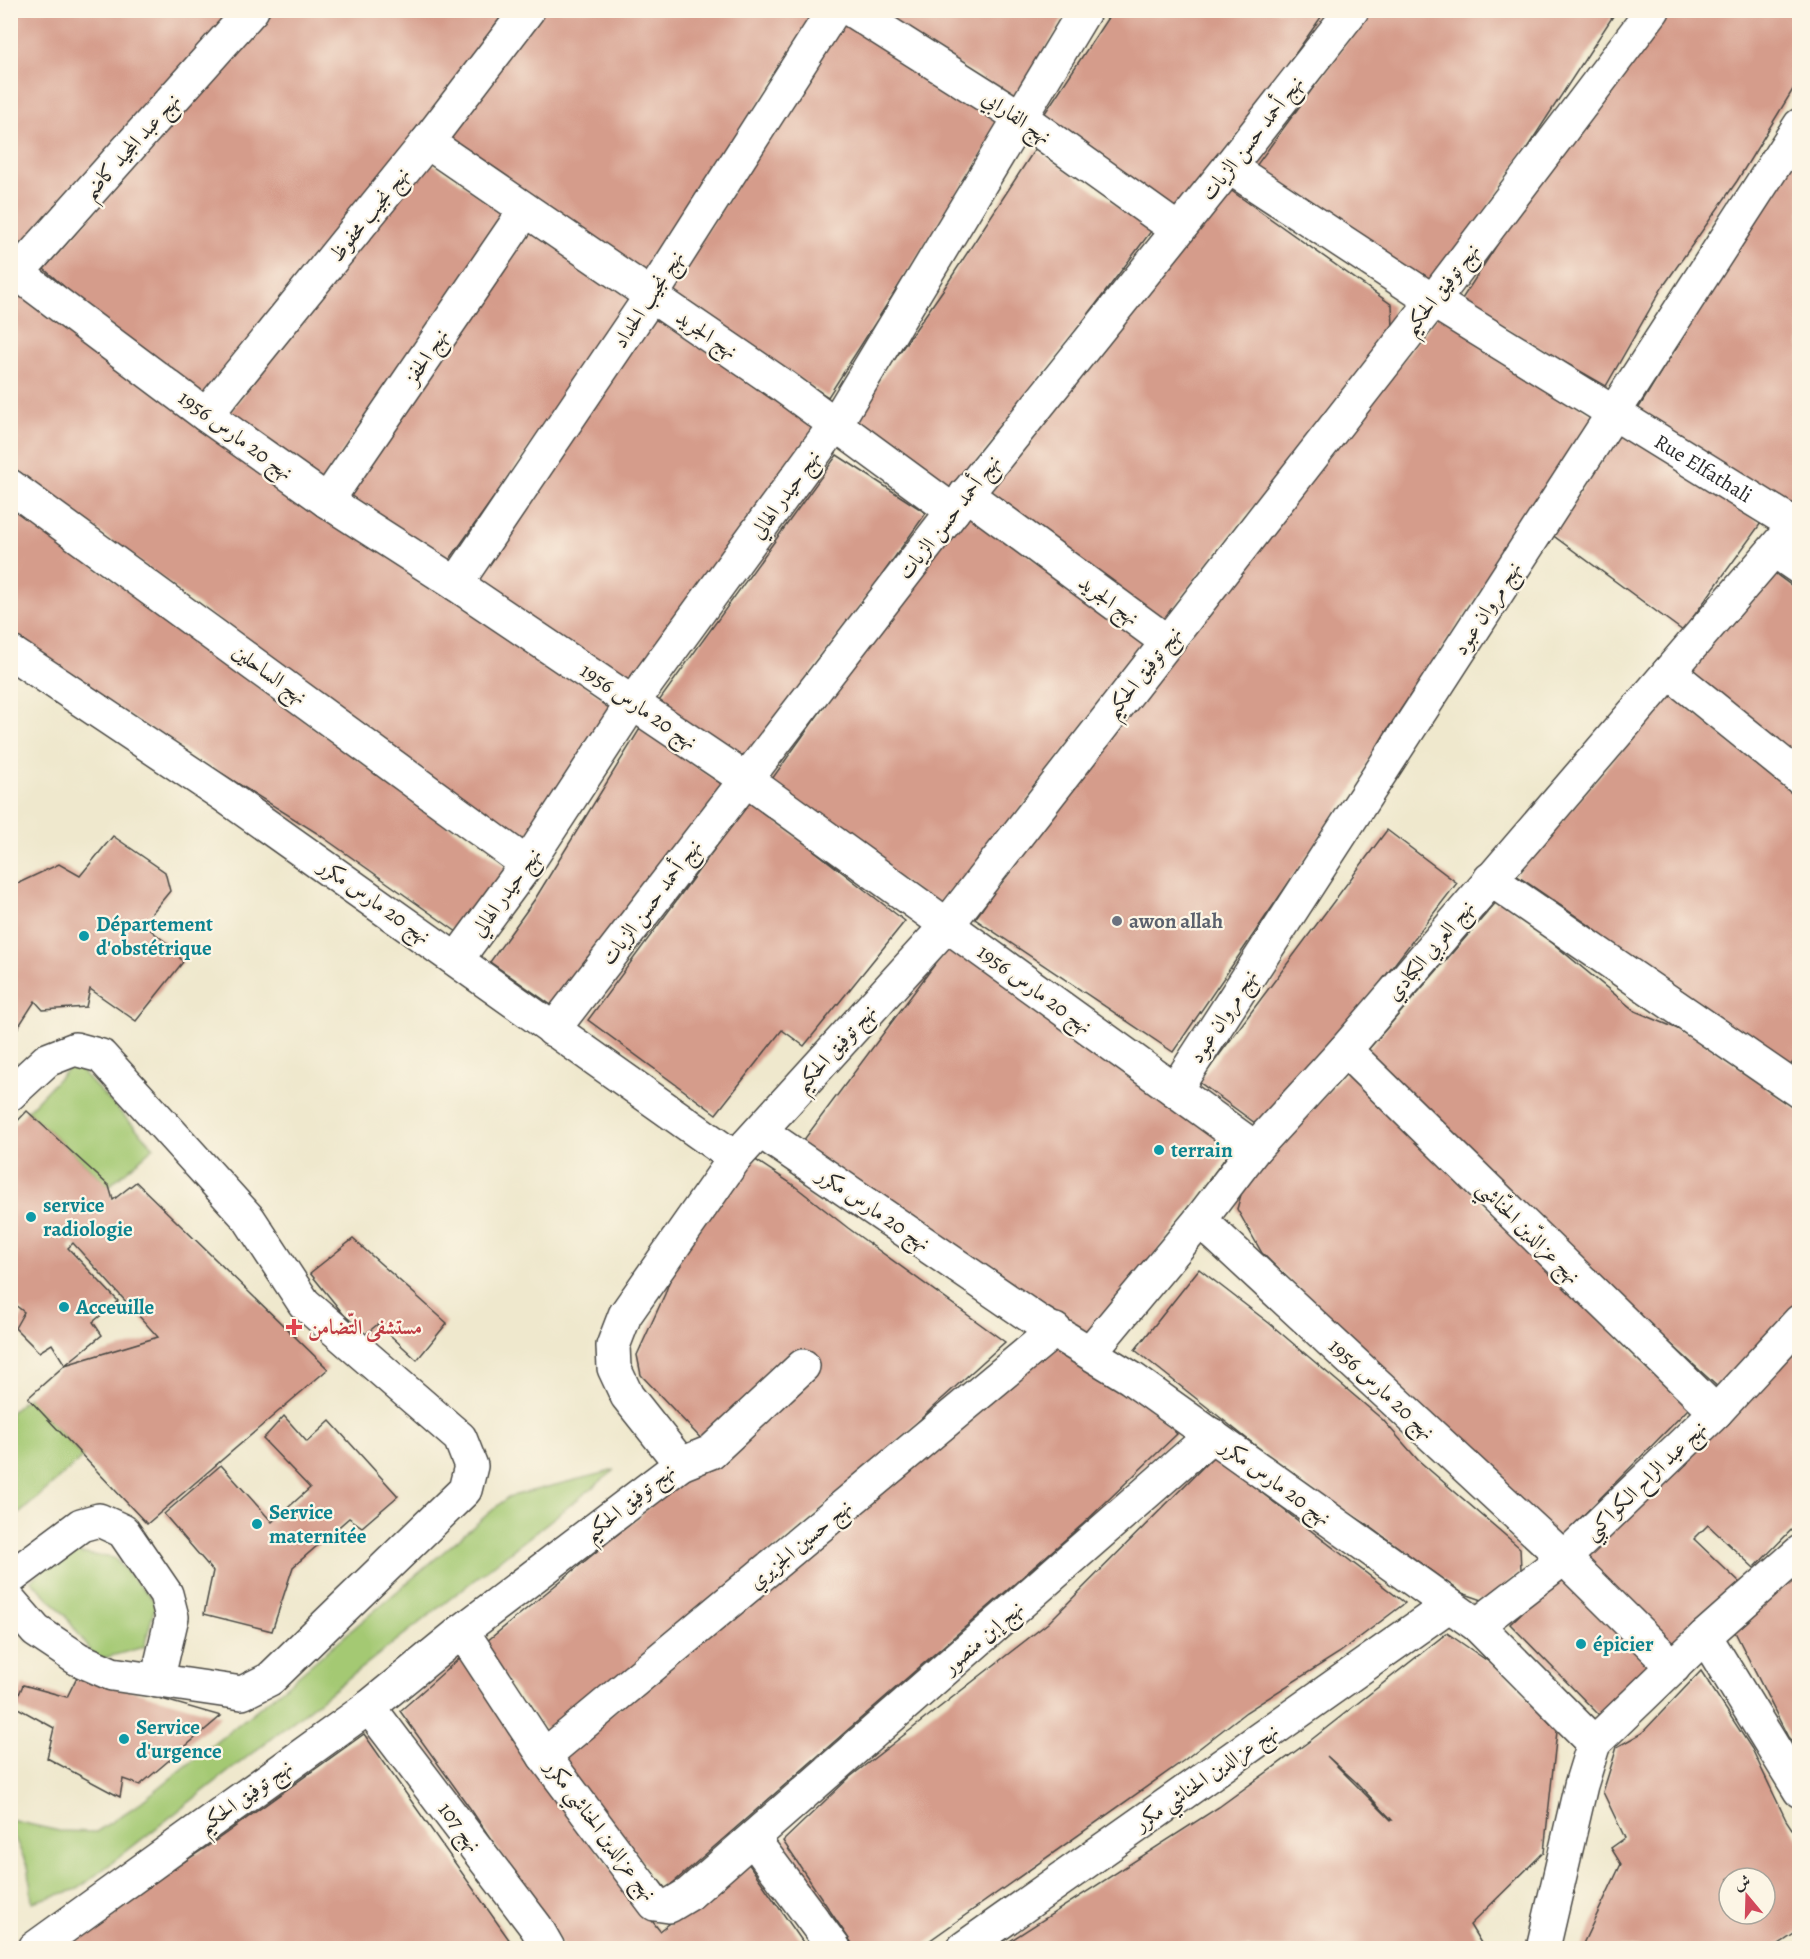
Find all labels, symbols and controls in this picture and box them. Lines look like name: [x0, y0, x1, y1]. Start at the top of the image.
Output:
street label: نهج أحمد حسن الزيات: [1193, 69, 1314, 210]
street label: نهج الفارابي: [974, 84, 1057, 155]
street label: نهج عبد المجيد كاضم: [76, 87, 192, 210]
street label: نهج نجيب محفوظ: [322, 161, 420, 270]
street label: نهج توفيق الحكيم: [1396, 237, 1491, 345]
street label: نهج نجيب الحداد: [606, 245, 694, 356]
street label: نهج الجريد: [668, 303, 743, 369]
street label: نهج الحفز: [396, 323, 459, 394]
street label: نهج 20 مارس 1956: [170, 384, 299, 490]
street label: Rue Elfathali: [1649, 427, 1758, 509]
street label: نهج حيدر الهالي: [743, 444, 831, 547]
street label: نهج أحمد حسن الزيات: [890, 448, 1011, 589]
street label: نهج مروان عبود: [1446, 556, 1532, 663]
street label: نهج الجريد: [1070, 568, 1145, 636]
street label: نهج توفيق الحكيم: [1098, 620, 1193, 728]
street label: نهج الساحلين: [224, 637, 313, 715]
street label: نهج 20 مارس 1956: [572, 656, 703, 760]
street label: نهج أحمد حسن الزيات: [593, 832, 712, 974]
street label: نهج حيدر الهالي: [464, 842, 552, 945]
street label: نهج 20 مارس مكرر: [309, 851, 437, 954]
street label: نهج العربي الكبادي: [1379, 893, 1484, 1010]
place label: awon allah: [1129, 907, 1223, 935]
place label: Département d'obstétrique: [96, 910, 213, 962]
marker: awon allah: [1110, 914, 1124, 928]
marker: Département d'obstétrique: [77, 929, 91, 943]
street label: نهج 20 مارس 1956: [969, 938, 1098, 1044]
street label: نهج مروان عبود: [1182, 964, 1268, 1071]
street label: نهج توفيق الحكيم: [788, 998, 887, 1103]
place label: terrain: [1171, 1136, 1233, 1164]
marker: terrain: [1152, 1143, 1166, 1157]
street label: نهج 20 مارس مكرر: [807, 1160, 936, 1261]
street label: نهج عزالدّين الحنّاشي: [1467, 1173, 1588, 1294]
place label: service radiologie: [43, 1191, 133, 1243]
marker: service radiologie: [24, 1210, 38, 1224]
place label: Acceuille: [75, 1293, 155, 1321]
marker: Acceuille: [57, 1300, 71, 1314]
place label: مستشفى التّضامن: [308, 1312, 422, 1343]
marker: مستشفى التّضامن: [285, 1318, 303, 1336]
street label: نهج 20 مارس 1956: [1319, 1332, 1441, 1449]
street label: نهج عبد الراح الكواكبي: [1577, 1414, 1717, 1550]
street label: نهج 20 مارس مكرر: [1210, 1431, 1337, 1536]
street label: نهج توفيق الحكيم: [577, 1456, 685, 1553]
street label: نهج حسين الجزيري: [742, 1492, 861, 1599]
place label: Service maternitée: [269, 1498, 367, 1550]
marker: Service maternitée: [250, 1517, 264, 1531]
street label: نهج إبن منصور: [935, 1594, 1033, 1685]
place label: épicier: [1593, 1630, 1654, 1658]
marker: épicier: [1574, 1637, 1588, 1651]
place label: Service d'urgence: [136, 1713, 222, 1765]
street label: نهج عزالدين الحناشي مكرر: [1127, 1717, 1287, 1843]
marker: Service d'urgence: [117, 1732, 131, 1746]
street label: نهج توفيق الحكيم: [192, 1752, 302, 1845]
street label: نهج عزالدين الحناشي مكرر: [533, 1752, 663, 1910]
street label: نهج 107: [428, 1796, 488, 1861]
north arrow: [1717, 1866, 1777, 1926]
text: ش: [1731, 1870, 1754, 1896]

